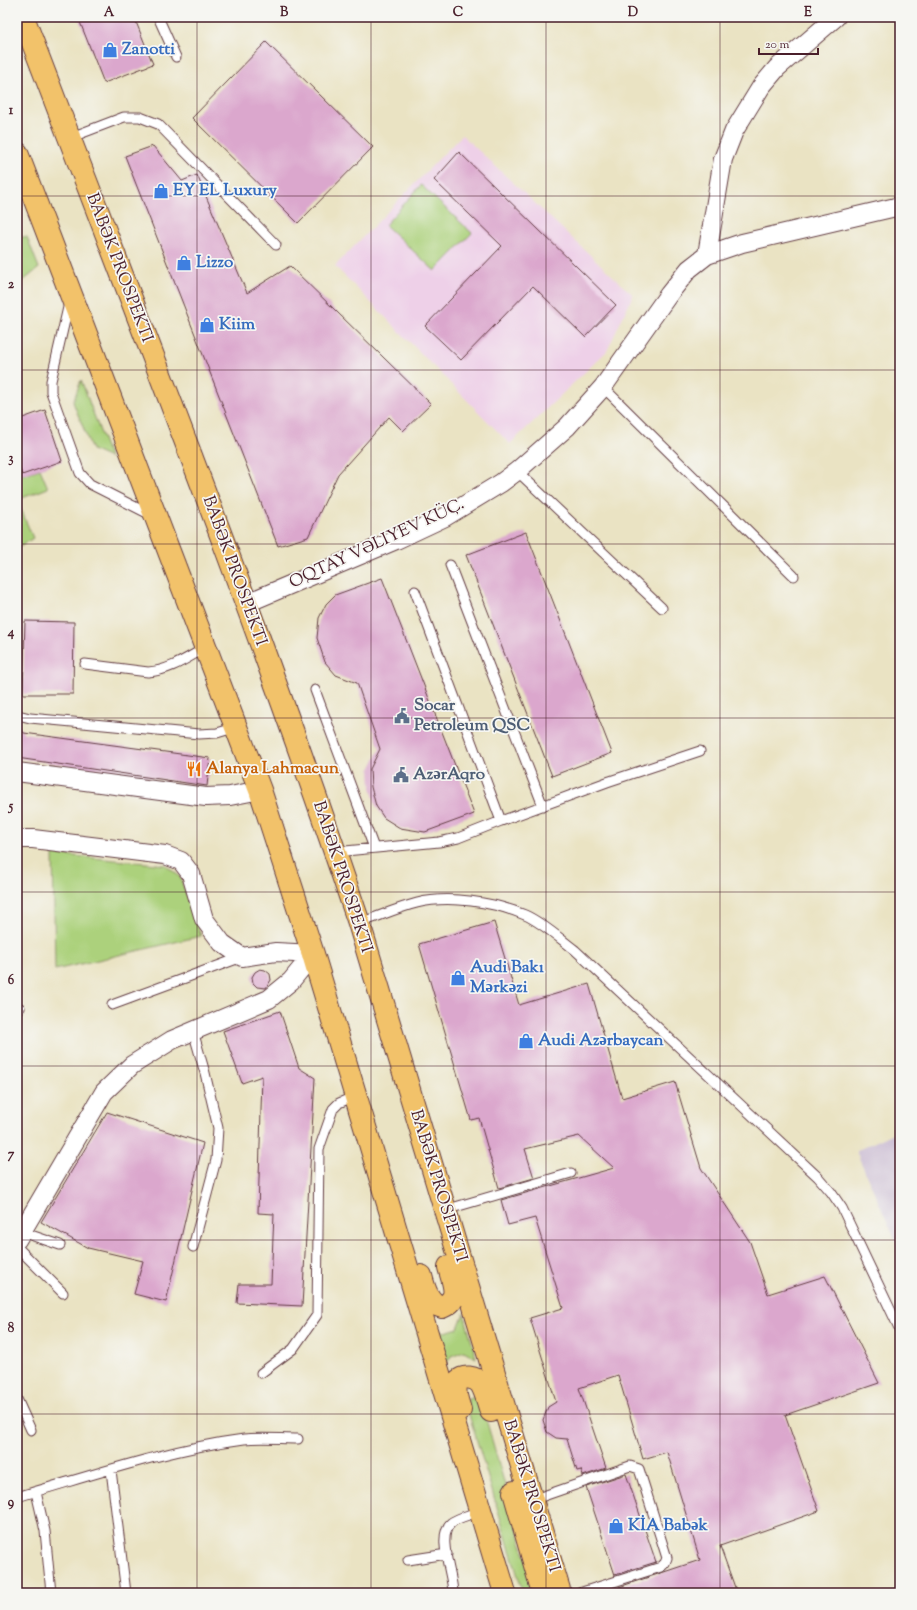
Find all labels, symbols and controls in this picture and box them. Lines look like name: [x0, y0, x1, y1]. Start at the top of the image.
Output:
text: A: [104, 4, 115, 22]
text: B: [280, 4, 289, 22]
text: C: [453, 4, 463, 22]
text: D: [628, 4, 638, 22]
text: E: [804, 4, 812, 22]
scale bar: [759, 30, 818, 56]
text: 20 m: [765, 36, 790, 54]
place label: Zanotti: [122, 38, 175, 62]
shop icon: Zanotti: [101, 41, 119, 59]
text: 1: [9, 102, 14, 120]
place label: EY EL Luxury: [173, 179, 278, 203]
shop icon: EY EL Luxury: [152, 182, 170, 200]
street label: BABƏK PROSPEKTI: [79, 190, 159, 347]
place label: Lizzo: [196, 251, 233, 275]
shop icon: Lizzo: [175, 254, 193, 272]
text: 2: [8, 276, 15, 294]
place label: Kiim: [219, 313, 256, 337]
shop icon: Kiim: [198, 316, 216, 334]
text: 3: [8, 450, 14, 468]
street label: BABƏK PROSPEKTI: [196, 493, 272, 650]
street label: OQTAY VƏLIYEV KÜÇ.: [285, 493, 469, 595]
text: 4: [7, 624, 15, 642]
place label: Socar Petroleum QSC: [414, 694, 530, 738]
public building icon: Socar Petroleum QSC: [393, 707, 411, 725]
place label: Alanya Lahmacun: [206, 757, 340, 781]
restaurant icon: Alanya Lahmacun: [185, 760, 203, 778]
place label: AzərAqro: [413, 763, 485, 787]
public building icon: AzərAqro: [392, 766, 410, 784]
text: 5: [8, 798, 14, 816]
street label: BABƏK PROSPEKTI: [306, 798, 378, 956]
place label: Audi Bakı Mərkəzi: [470, 956, 544, 1000]
shop icon: Audi Bakı Mərkəzi: [449, 969, 467, 987]
text: 6: [8, 972, 15, 990]
place label: Audi Azərbaycan: [538, 1029, 665, 1053]
shop icon: Audi Azərbaycan: [517, 1032, 535, 1050]
street label: BABƏK PROSPEKTI: [403, 1107, 473, 1266]
text: 7: [8, 1146, 15, 1164]
text: 8: [8, 1320, 15, 1338]
street label: BABƏK PROSPEKTI: [496, 1417, 566, 1576]
text: 9: [8, 1494, 15, 1512]
place label: KİA Babək: [628, 1514, 709, 1538]
shop icon: KİA Babək: [607, 1517, 625, 1535]

